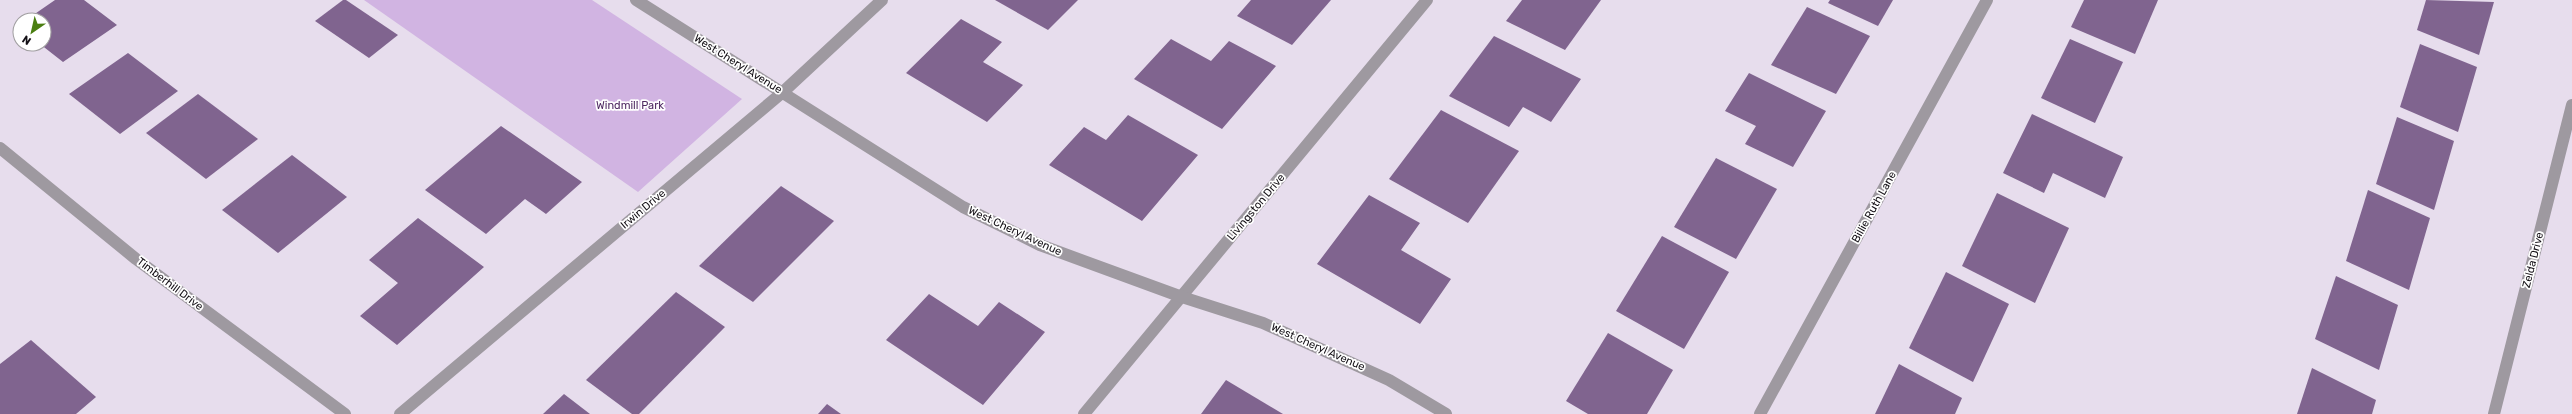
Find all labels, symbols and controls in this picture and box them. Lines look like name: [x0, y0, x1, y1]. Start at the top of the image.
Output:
north arrow: [12, 12, 52, 52]
text: N: [20, 32, 34, 47]
street label: West Cheryl Avenue: [692, 32, 784, 96]
park label: Windmill Park: [596, 99, 664, 112]
street label: Billie Ruth Lane: [1849, 169, 1899, 245]
street label: Livingston Drive: [1224, 171, 1288, 243]
street label: Irwin Drive: [618, 187, 668, 231]
street label: West Cheryl Avenue: [966, 204, 1064, 258]
street label: Zelda Drive: [2520, 231, 2546, 289]
street label: Timberhill Drive: [134, 255, 206, 313]
street label: West Cheryl Avenue: [1269, 320, 1367, 374]

